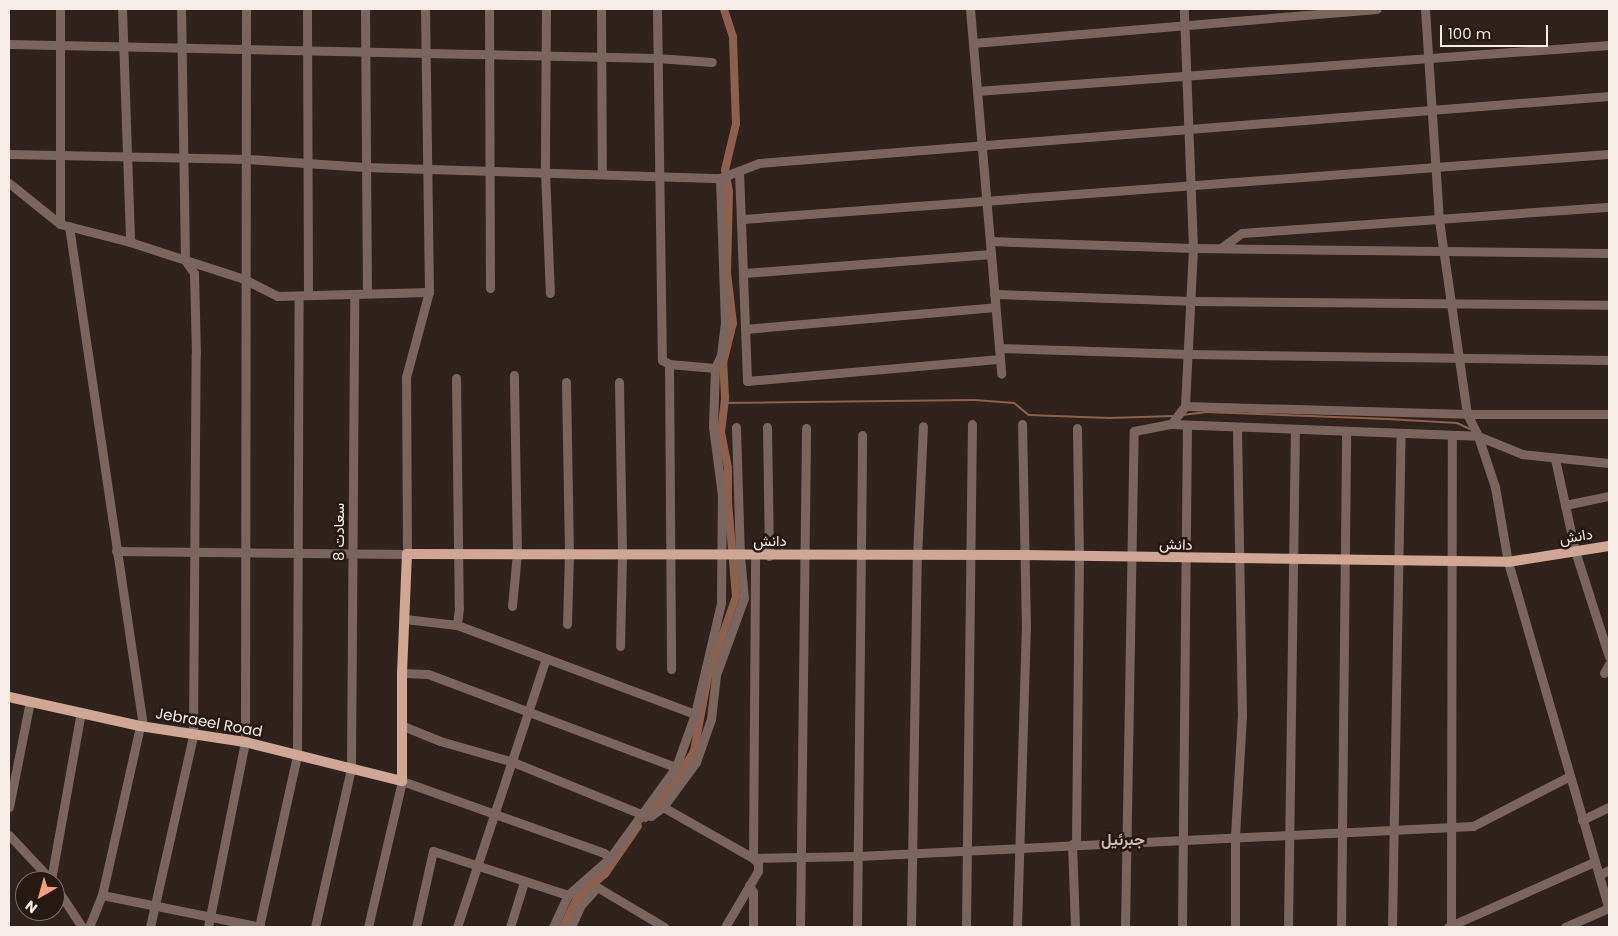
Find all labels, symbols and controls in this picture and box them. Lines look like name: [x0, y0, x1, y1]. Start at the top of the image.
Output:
scale bar: [1443, 15, 1550, 47]
text: 100 m: [1448, 23, 1491, 44]
street label: سعادت 8: [330, 503, 348, 561]
street label: دانش: [1558, 524, 1594, 548]
street label: دانش: [753, 532, 787, 550]
street label: دانش: [1159, 534, 1193, 554]
street label: Jebraeel Road: [154, 704, 264, 740]
district label: جبرئیل: [1101, 830, 1145, 850]
north arrow: [15, 871, 65, 921]
text: N: [21, 896, 42, 918]

